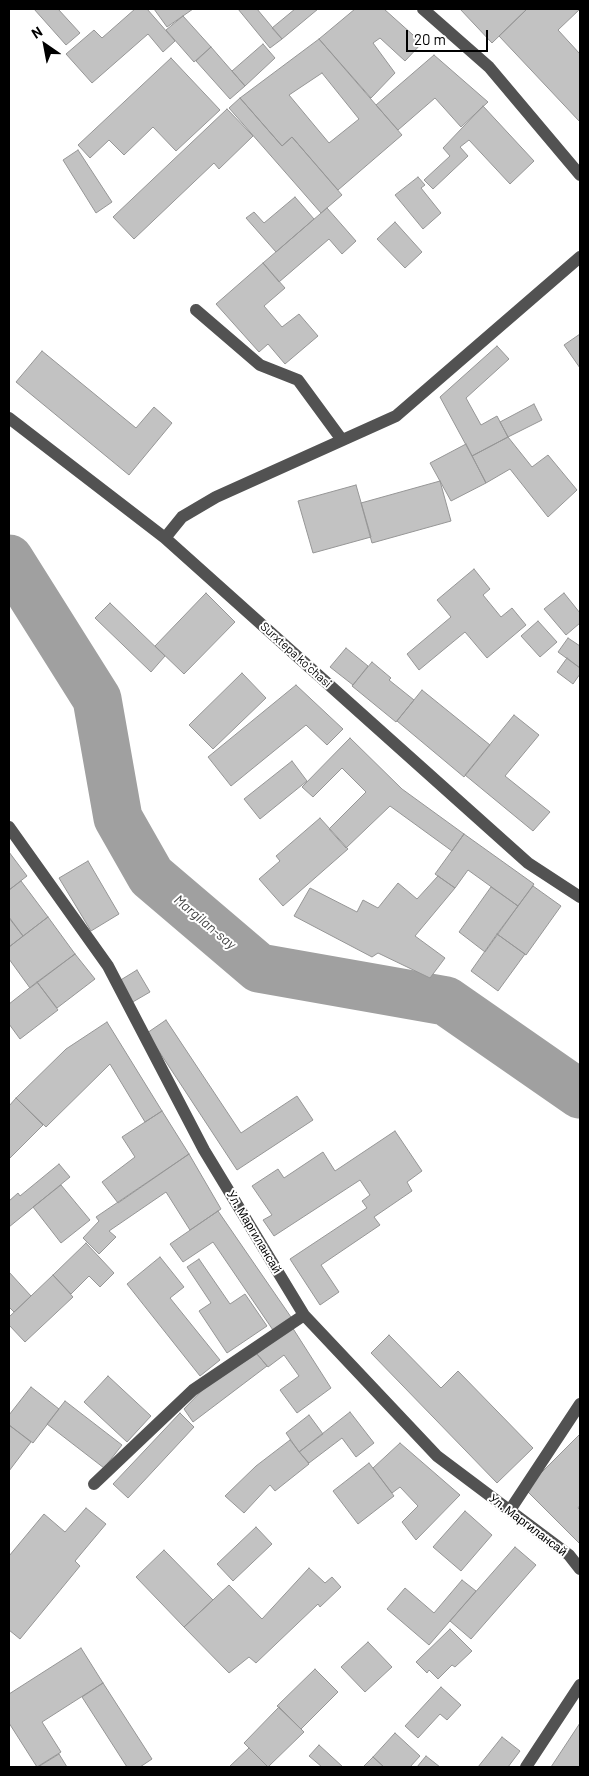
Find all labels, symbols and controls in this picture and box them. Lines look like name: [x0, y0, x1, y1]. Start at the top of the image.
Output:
north arrow: [20, 20, 70, 70]
scale bar: [409, 20, 492, 52]
text: N: [28, 22, 45, 42]
text: 20 m: [414, 30, 446, 48]
street label: Surxtepa koʻchasi: [257, 619, 335, 691]
water label: Margilan-say: [171, 891, 239, 953]
street label: Ул. Маргилансай: [224, 1188, 284, 1276]
street label: Ул. Маргилансай: [486, 1491, 570, 1559]

